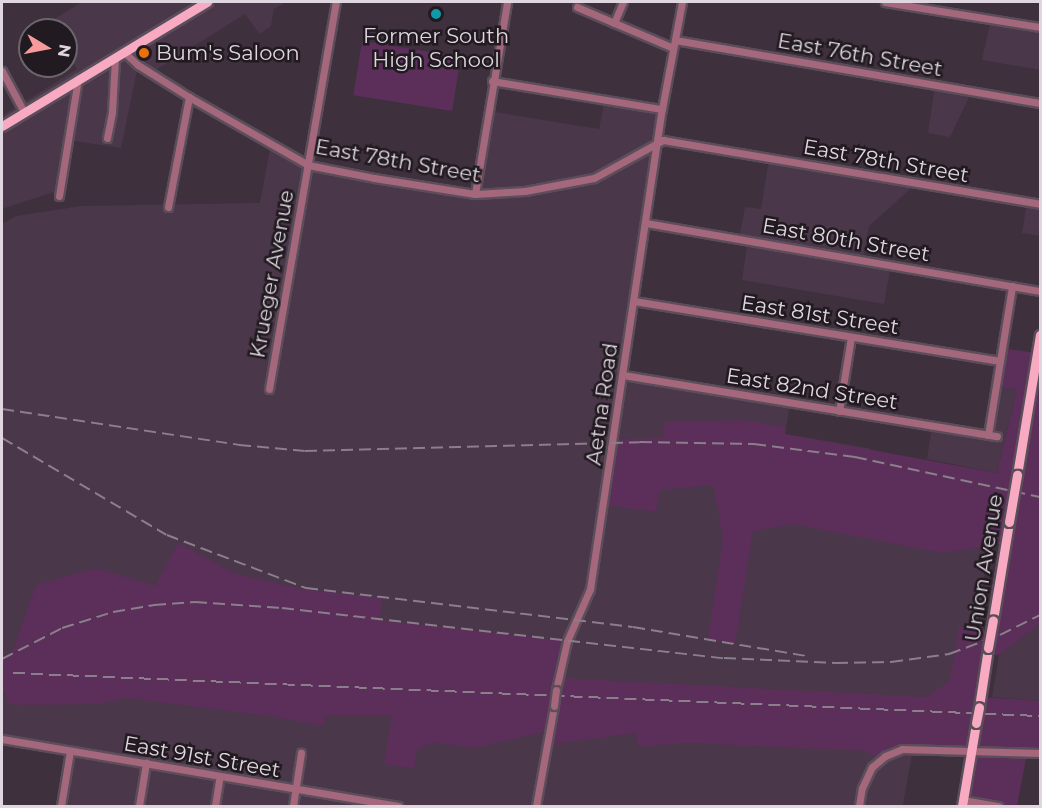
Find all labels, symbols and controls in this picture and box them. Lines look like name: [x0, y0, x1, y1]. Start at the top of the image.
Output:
marker: Former South High School: [429, 7, 443, 21]
north arrow: [18, 18, 78, 78]
place label: Former South High School: [363, 23, 509, 73]
street label: East 76th Street: [776, 28, 944, 82]
place label: Bum's Saloon: [156, 40, 300, 66]
text: N: [54, 43, 75, 59]
marker: Bum's Saloon: [137, 46, 151, 60]
street label: East 78th Street: [313, 134, 483, 188]
street label: East 78th Street: [801, 134, 971, 188]
street label: Krueger Avenue: [245, 188, 299, 360]
street label: East 80th Street: [760, 213, 932, 267]
street label: East 81st Street: [739, 290, 901, 340]
street label: Aetna Road: [581, 341, 623, 467]
street label: East 82nd Street: [724, 363, 900, 415]
street label: Union Avenue: [960, 493, 1008, 643]
street label: East 91st Street: [122, 731, 282, 783]

